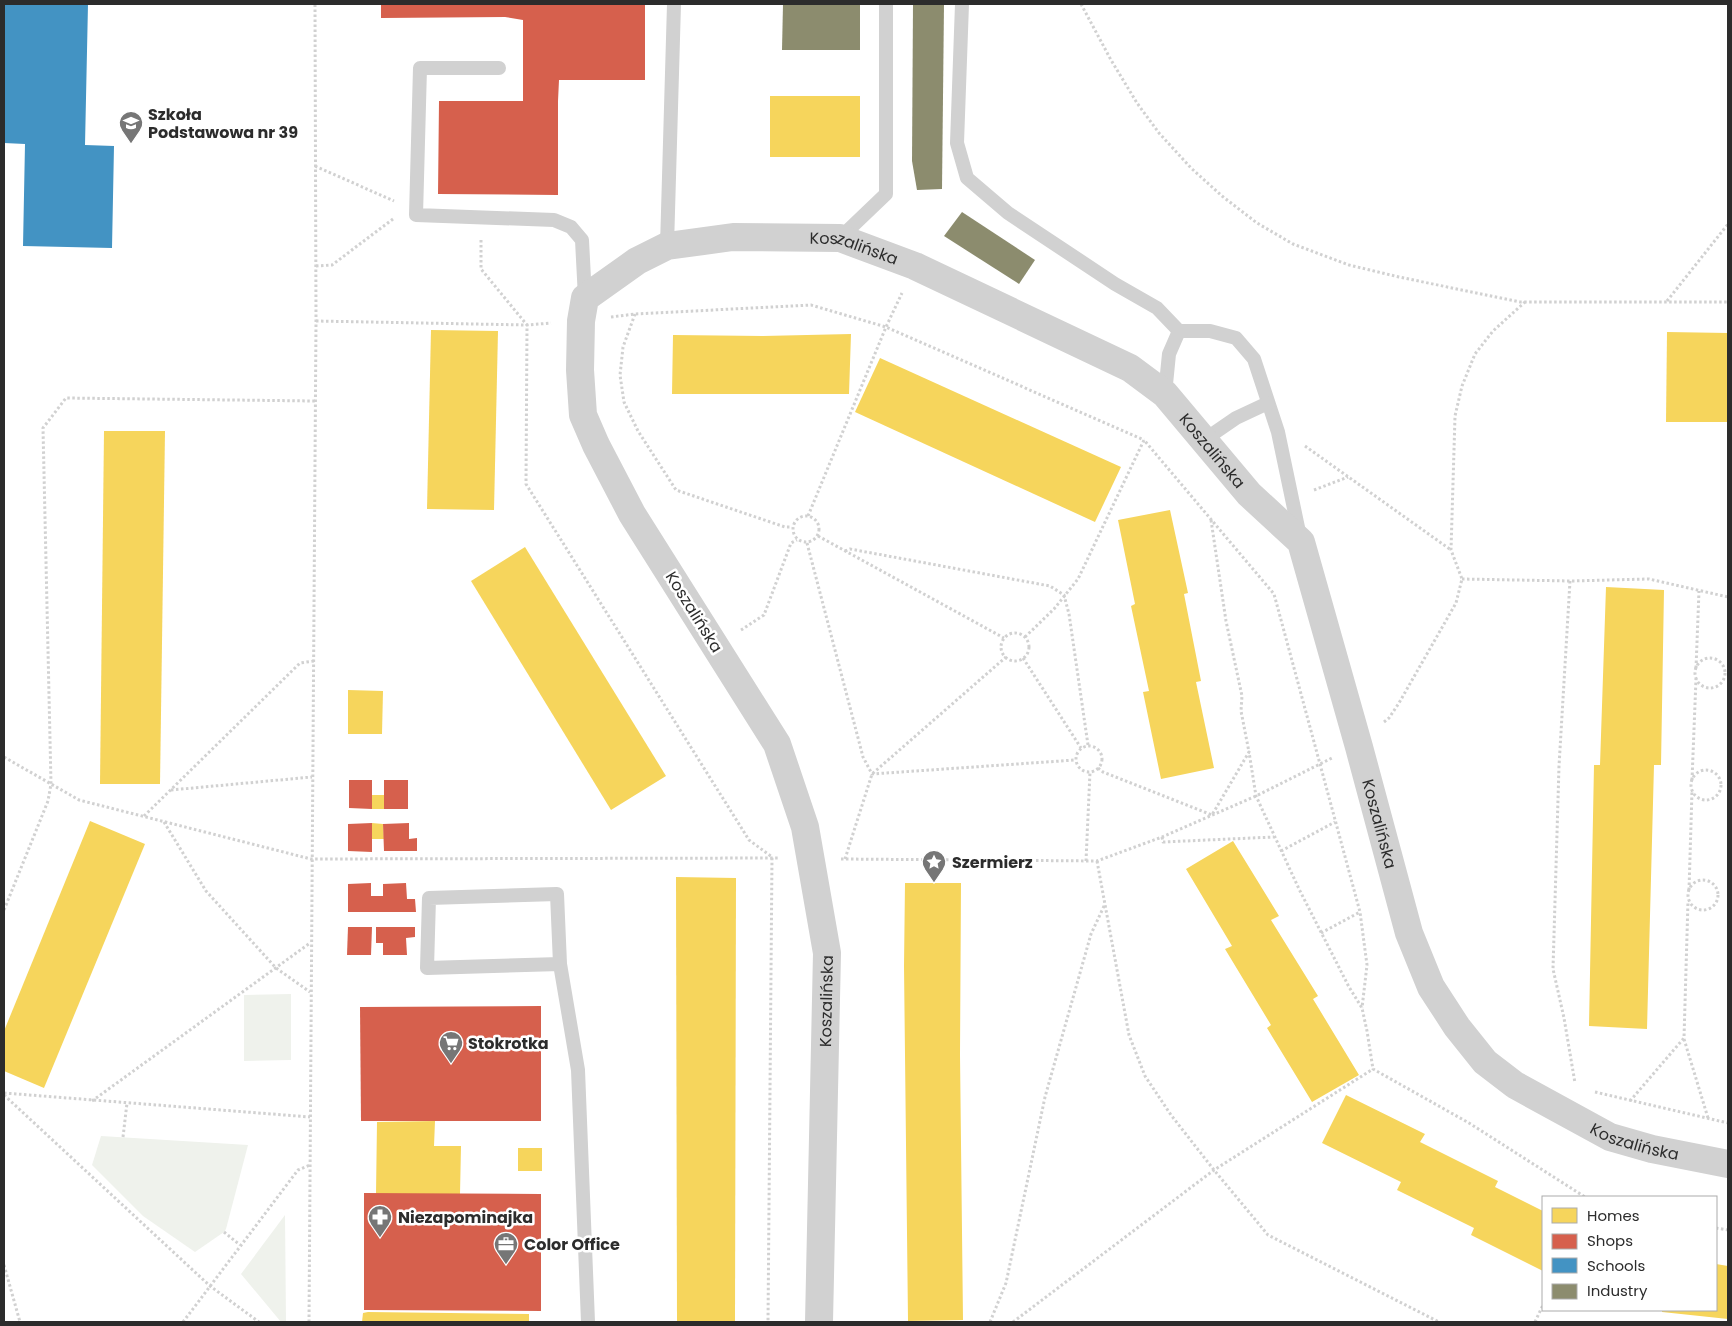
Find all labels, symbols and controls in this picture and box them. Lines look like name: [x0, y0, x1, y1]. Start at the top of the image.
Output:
place label: Szkoła Podstawowa nr 39: [148, 103, 298, 144]
school or university icon: Szkoła Podstawowa nr 39: [118, 110, 144, 144]
street label: Koszalińska: [810, 226, 902, 270]
street label: Koszalińska: [1174, 408, 1251, 493]
street label: Koszalińska: [660, 567, 728, 657]
street label: Koszalińska: [1357, 776, 1403, 871]
place icon: Szermierz: [921, 849, 947, 883]
place label: Szermierz: [952, 851, 1033, 874]
street label: Koszalińska: [813, 955, 838, 1047]
supermarket icon: Stokrotka: [438, 1030, 464, 1064]
place label: Stokrotka: [468, 1032, 549, 1055]
street label: Koszalińska: [1586, 1117, 1681, 1166]
legend: [1542, 1196, 1717, 1311]
pharmacy icon: Niezapominajka: [367, 1204, 393, 1238]
text: Homes: [1587, 1205, 1640, 1226]
place label: Niezapominajka: [398, 1206, 533, 1229]
text: Shops: [1587, 1230, 1633, 1251]
office icon: Color Office: [493, 1231, 519, 1265]
place label: Color Office: [524, 1233, 620, 1256]
text: Schools: [1587, 1255, 1645, 1276]
text: Industry: [1587, 1280, 1648, 1301]

